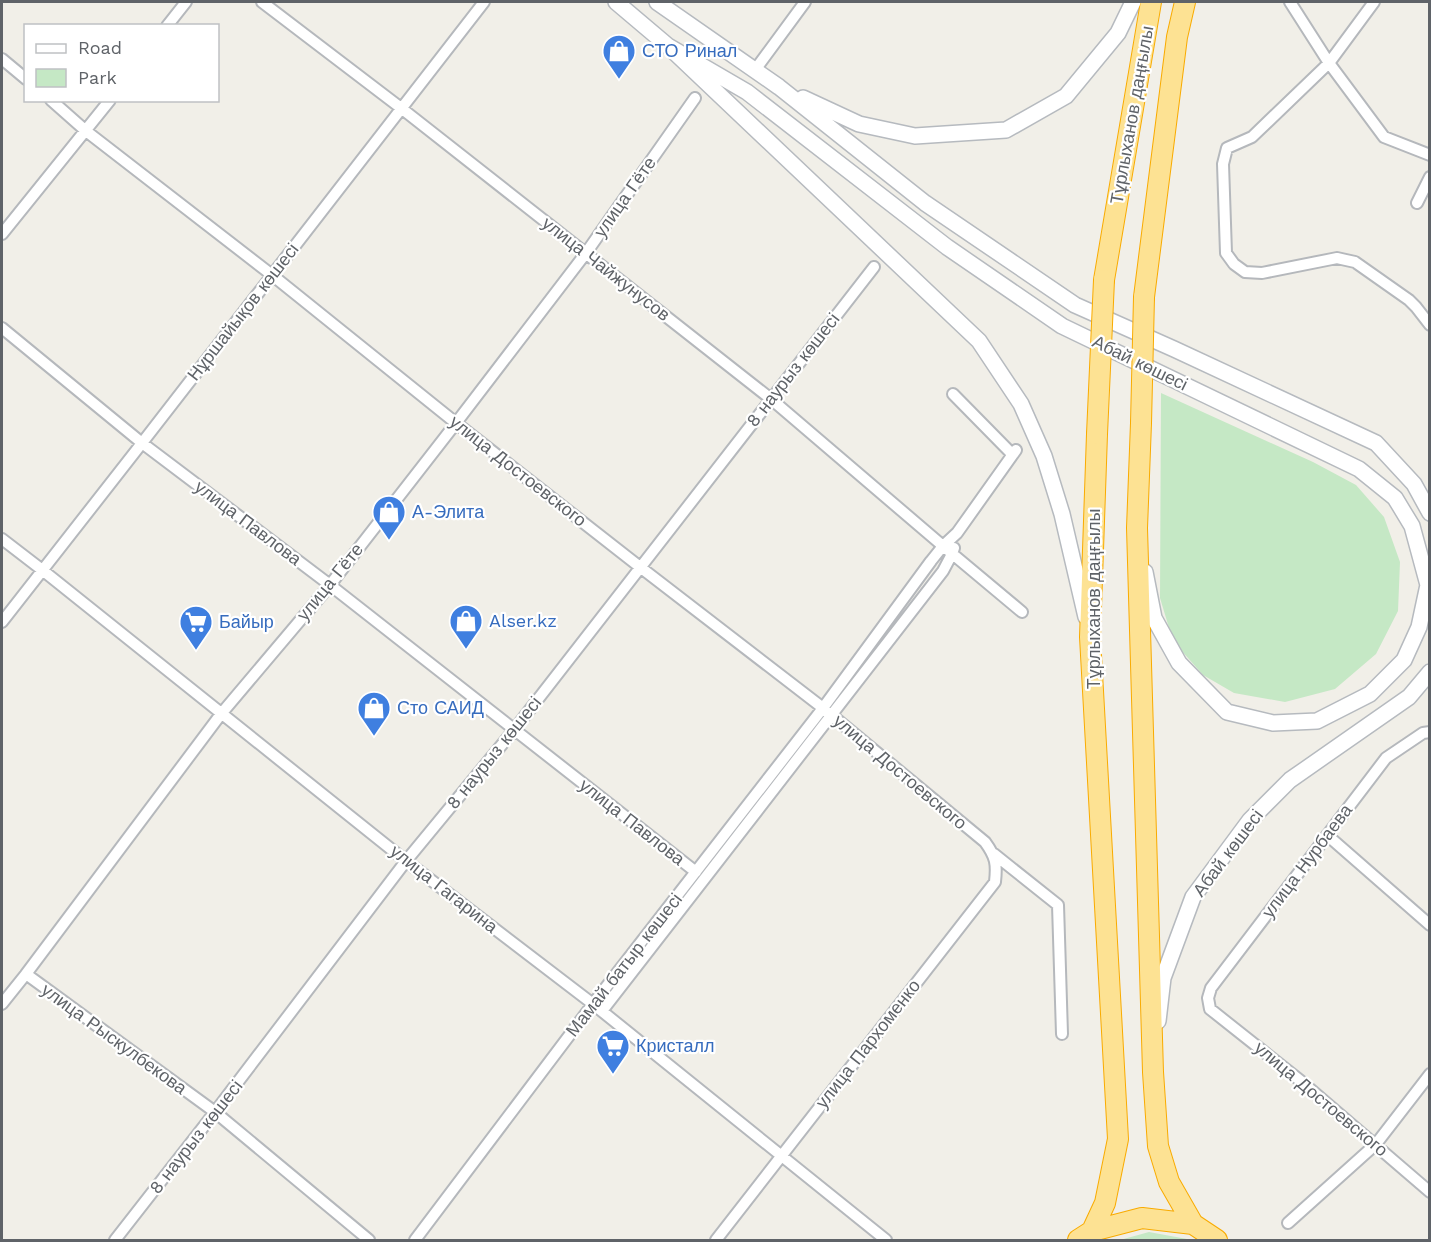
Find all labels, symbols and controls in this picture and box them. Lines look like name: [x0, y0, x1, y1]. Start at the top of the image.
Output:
legend: [24, 24, 219, 102]
street label: Тұрлыханов даңғылы: [1105, 24, 1158, 206]
shop icon: СТО Ринал: [601, 33, 637, 80]
text: Road: [78, 37, 122, 58]
place label: СТО Ринал: [642, 40, 737, 61]
text: Park: [78, 67, 117, 88]
street label: улица Гёте: [589, 152, 660, 241]
street label: улица Чайжунусов: [538, 212, 674, 325]
street label: Нұршайықов көшесі: [182, 239, 303, 385]
street label: 8 наурыз көшесі: [742, 309, 844, 431]
street label: Абай көшесі: [1089, 330, 1191, 395]
street label: улица Достоевского: [446, 411, 591, 531]
street label: улица Павлова: [191, 476, 306, 570]
shop icon: А-Элита: [371, 494, 407, 541]
place label: А-Элита: [412, 501, 485, 522]
street label: Тұрлыханов даңғылы: [1083, 509, 1104, 689]
street label: улица Гёте: [292, 539, 367, 625]
shop icon: Alser.kz: [448, 603, 484, 650]
supermarket icon: Байыр: [178, 604, 214, 651]
place label: Alser.kz: [489, 610, 557, 631]
place label: Байыр: [219, 611, 274, 632]
shop icon: Сто САИД: [356, 690, 392, 737]
street label: 8 наурыз көшесі: [442, 692, 545, 813]
place label: Сто САИД: [397, 697, 484, 718]
street label: улица Достоевского: [829, 710, 971, 834]
street label: улица Павлова: [575, 774, 690, 870]
street label: улица Нурбаева: [1257, 799, 1357, 922]
street label: Абай көшесі: [1188, 805, 1267, 900]
street label: улица Гагарина: [386, 840, 503, 938]
street label: Мамай батыр көшесі: [561, 889, 686, 1040]
street label: улица Пархоменко: [811, 975, 924, 1112]
street label: улица Рыскулбекова: [38, 979, 192, 1099]
supermarket icon: Кристалл: [595, 1028, 631, 1075]
place label: Кристалл: [636, 1035, 715, 1056]
street label: улица Достоевского: [1250, 1037, 1392, 1161]
street label: 8 наурыз көшесі: [145, 1076, 247, 1198]

